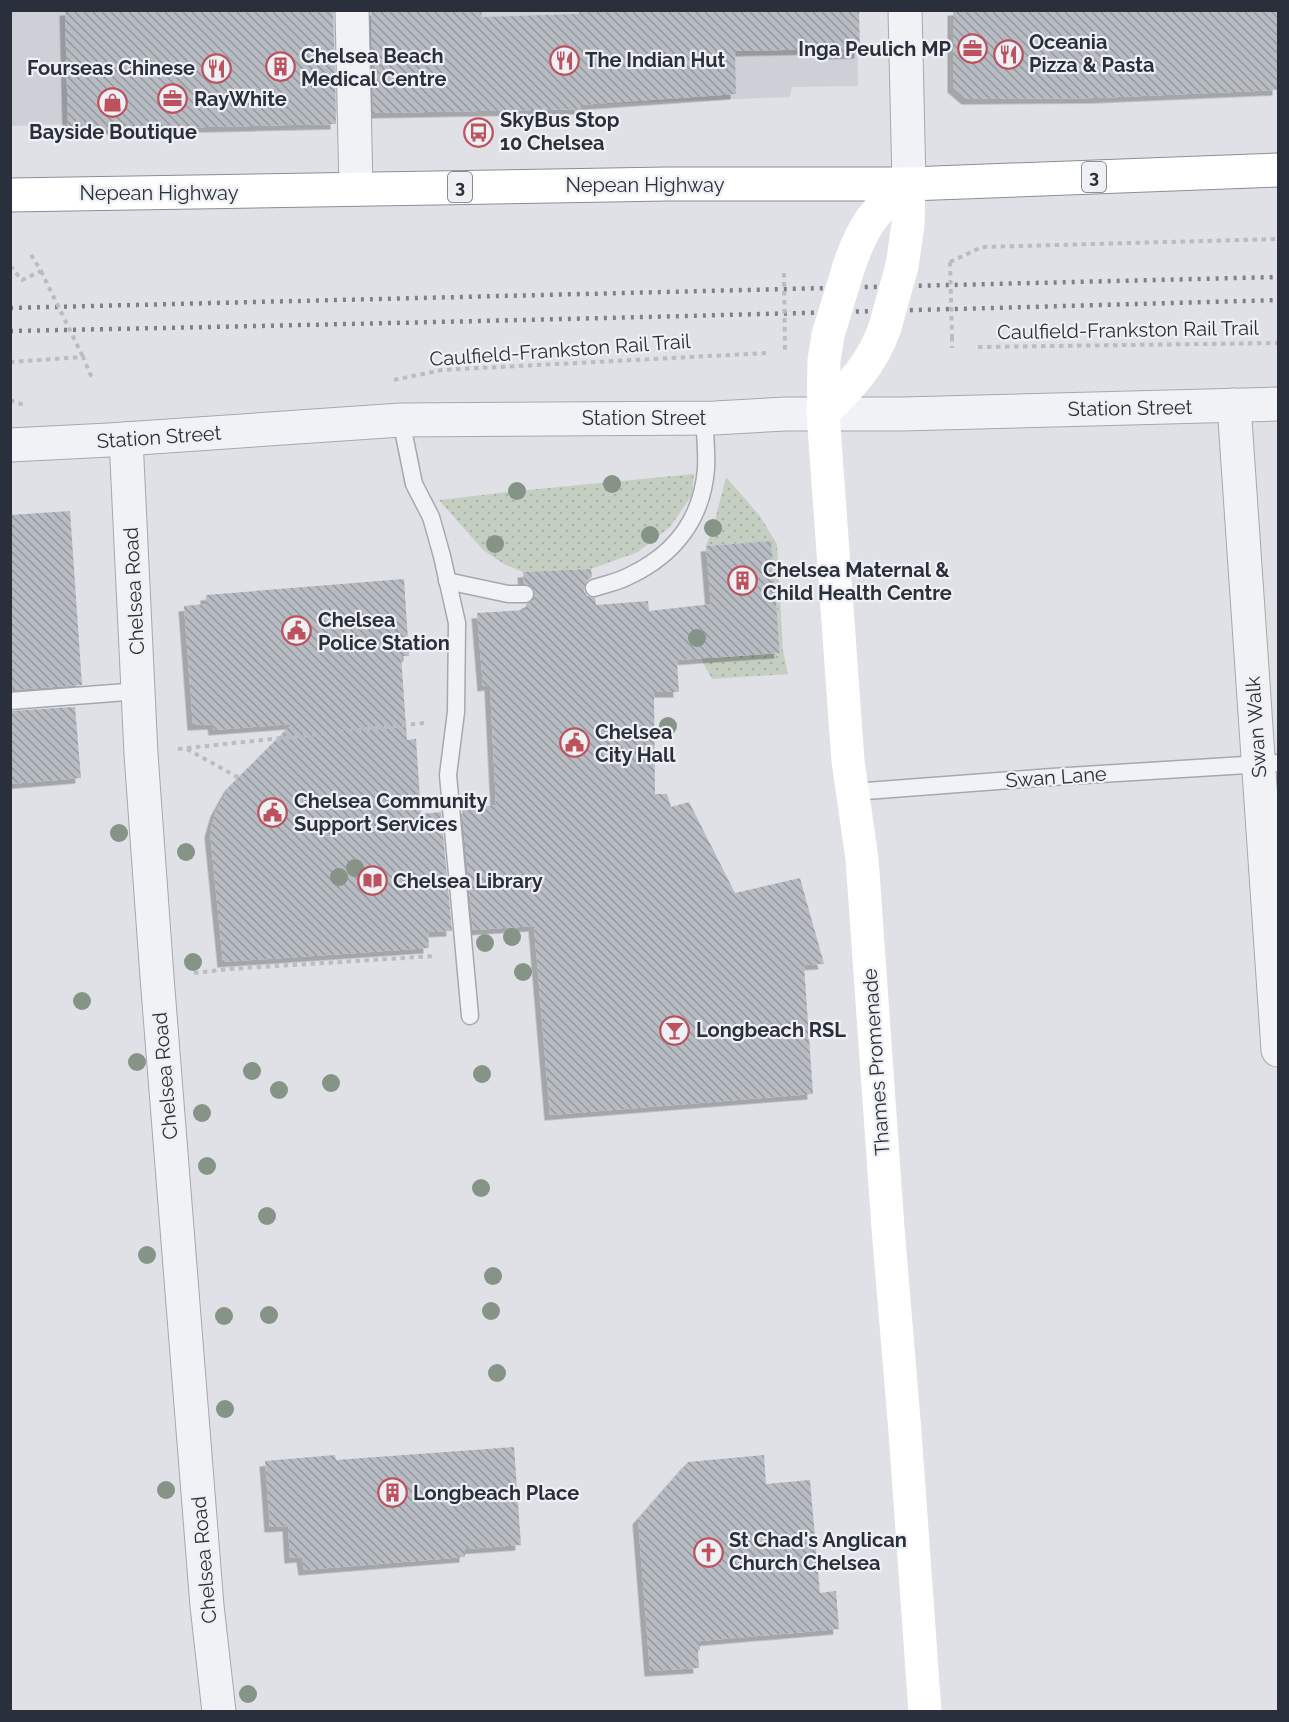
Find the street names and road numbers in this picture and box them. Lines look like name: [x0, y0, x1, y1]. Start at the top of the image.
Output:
road number: 3: [1082, 162, 1106, 192]
road number: 3: [448, 172, 472, 202]
street label: Nepean Highway: [565, 173, 725, 197]
street label: Nepean Highway: [79, 181, 239, 205]
street label: Caulfield-Frankston Rail Trail: [997, 316, 1260, 344]
street label: Caulfield-Frankston Rail Trail: [429, 329, 692, 371]
street label: Station Street: [1067, 395, 1193, 421]
street label: Station Street: [582, 406, 707, 430]
street label: Station Street: [96, 421, 222, 453]
street label: Chelsea Road: [119, 526, 149, 656]
street label: Swan Walk: [1240, 675, 1272, 779]
street label: Swan Lane: [1005, 761, 1108, 793]
street label: Thames Promenade: [857, 967, 895, 1156]
street label: Chelsea Road: [147, 1011, 183, 1141]
street label: Chelsea Road: [186, 1495, 222, 1625]

